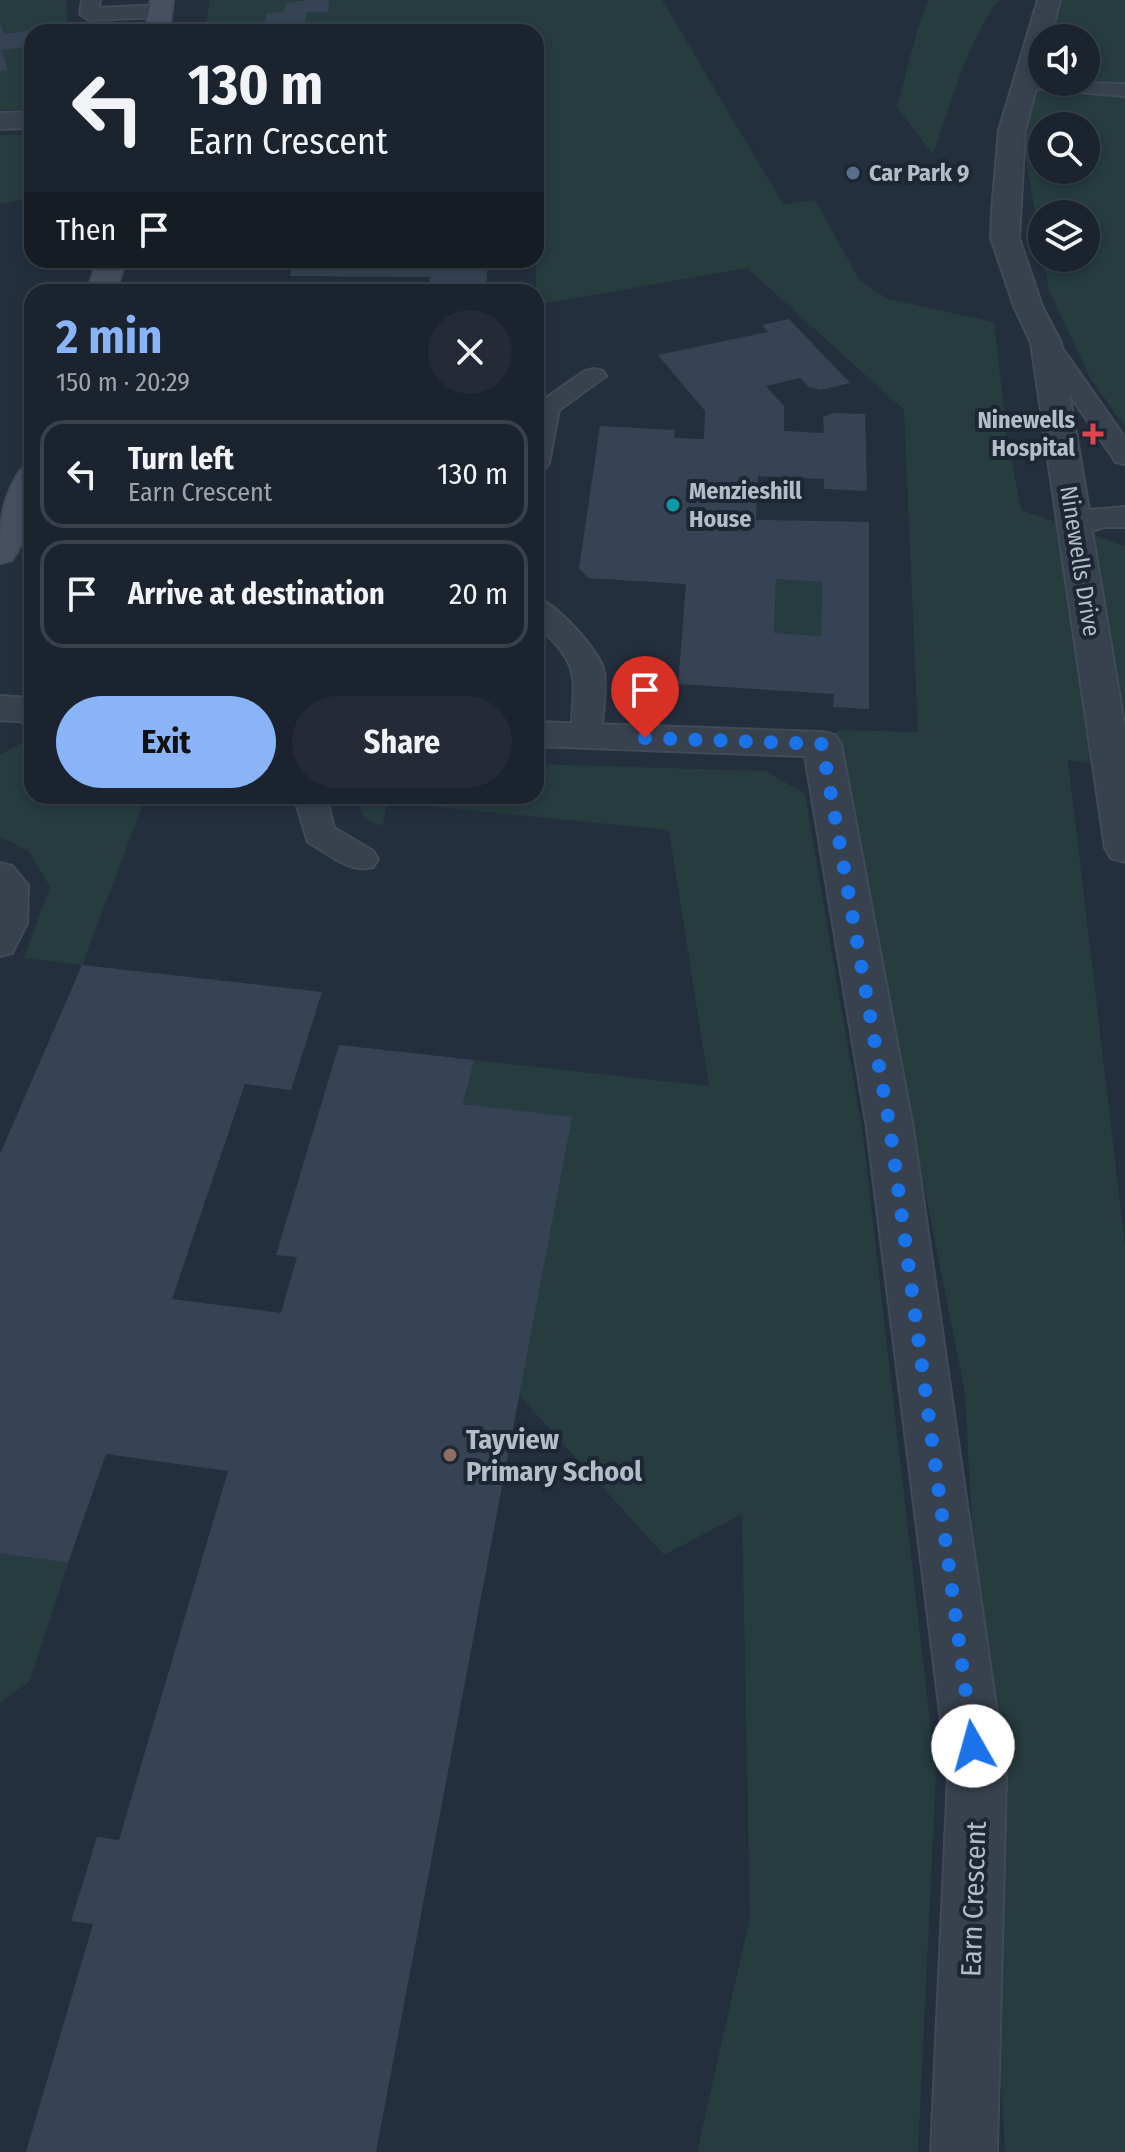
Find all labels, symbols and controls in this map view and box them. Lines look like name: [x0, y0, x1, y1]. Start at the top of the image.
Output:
map controls: [1028, 24, 1100, 272]
button: sound: [1028, 24, 1100, 96]
text: 130 m: [188, 52, 323, 119]
icon: left: [56, 56, 160, 160]
button: search: [1028, 112, 1100, 184]
text: Earn Crescent: [188, 120, 388, 164]
place label: Car Park 9: [869, 159, 969, 187]
marker: Car Park 9: [844, 164, 862, 182]
button: layers: [1028, 200, 1100, 272]
icon: arrive: [132, 208, 176, 252]
text: Then: [56, 212, 116, 248]
text: 2 min: [56, 308, 162, 366]
button: close: [428, 310, 512, 394]
text: 150 m · 20:29: [56, 367, 190, 398]
place label: Ninewells Hospital: [977, 406, 1075, 462]
marker: Ninewells Hospital: [1082, 423, 1104, 445]
text: Turn left: [128, 441, 234, 477]
icon: left: [60, 452, 104, 496]
text: 130 m: [437, 456, 508, 492]
text: Earn Crescent: [128, 477, 272, 508]
place label: Menzieshill House: [689, 477, 802, 533]
street label: Ninewells Drive: [1054, 484, 1106, 638]
marker: Menzieshill House: [664, 496, 682, 514]
icon: arrive: [60, 572, 104, 616]
text: Arrive at destination: [128, 576, 385, 612]
text: 20 m: [449, 576, 508, 612]
pin: [611, 656, 679, 738]
icon: arrive: [623, 668, 667, 712]
button: Exit: [56, 696, 276, 788]
button: Share: [292, 696, 512, 788]
place label: Tayview Primary School: [466, 1423, 642, 1488]
marker: Tayview Primary School: [441, 1446, 459, 1464]
position arrow: [931, 1704, 1015, 1788]
street label: Earn Crescent: [954, 1820, 993, 1977]

